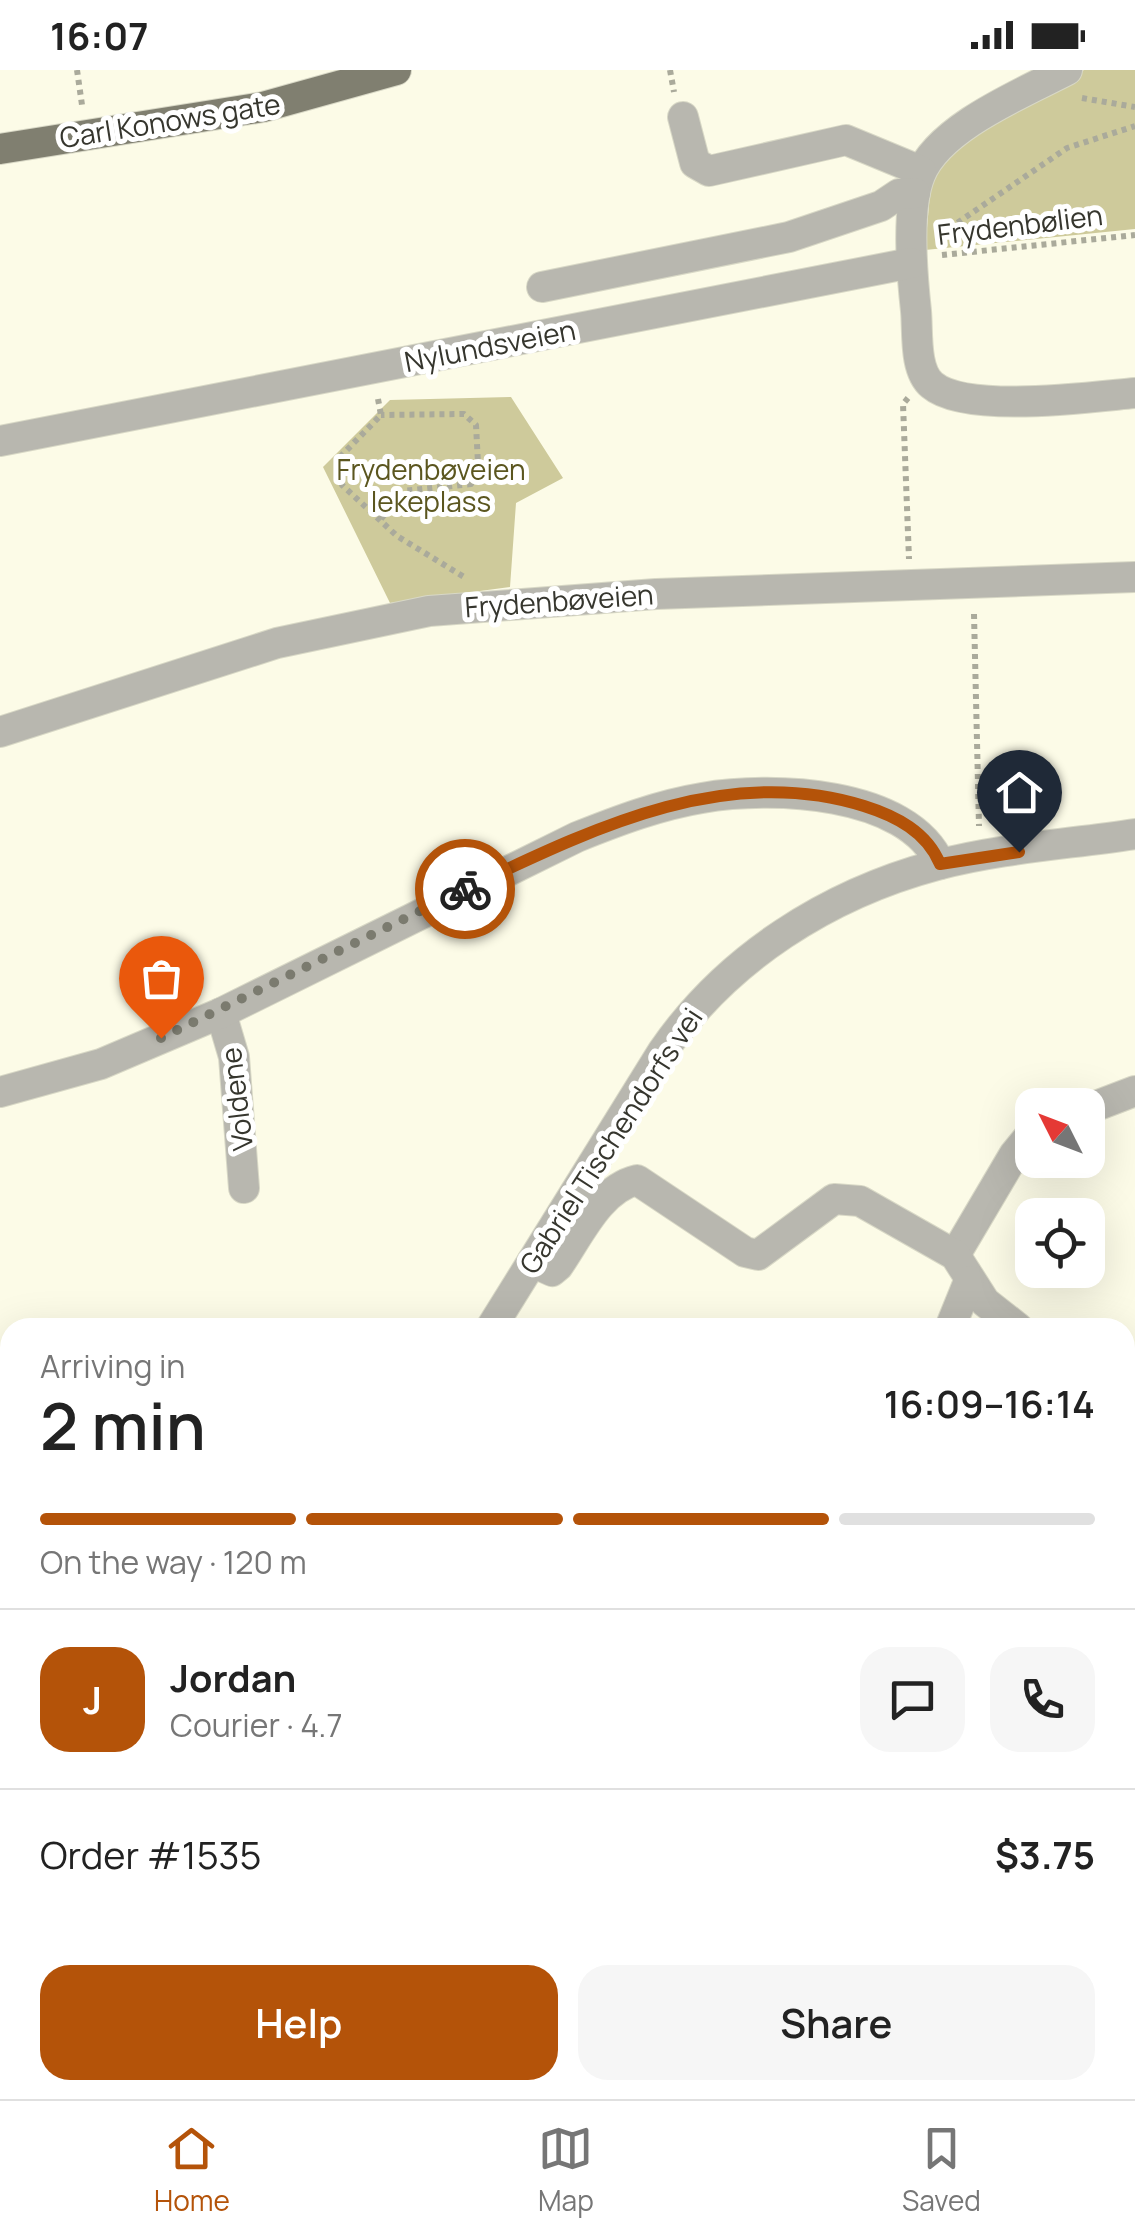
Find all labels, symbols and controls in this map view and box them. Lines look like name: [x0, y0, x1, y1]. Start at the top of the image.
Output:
text: 16:07: [50, 9, 149, 61]
street label: Carl Konows gate: [57, 84, 283, 156]
street label: Frydenbølien: [935, 195, 1105, 253]
street label: Nylundsveien: [401, 310, 579, 380]
park label: Frydenbøveien lekeplass: [336, 450, 526, 520]
street label: Frydenbøveien: [463, 574, 655, 626]
pin: [977, 750, 1062, 853]
icon: home: [992, 765, 1047, 820]
courier: [415, 839, 515, 939]
icon: bike: [438, 862, 493, 917]
pin: [119, 936, 204, 1039]
icon: bag: [134, 951, 189, 1006]
street label: Gabriel Tischendorfs vei: [510, 1000, 710, 1281]
street label: Voldene: [211, 1045, 261, 1153]
north arrow: [1015, 1088, 1105, 1178]
map controls: [1015, 1088, 1105, 1288]
button: locate: [1015, 1198, 1105, 1288]
text: Arriving in: [40, 1344, 185, 1388]
text: 16:09–16:14: [884, 1377, 1095, 1429]
text: 2 min: [40, 1381, 206, 1470]
text: On the way · 120 m: [40, 1540, 307, 1584]
button: chat: [860, 1647, 965, 1752]
button: phone: [990, 1647, 1095, 1752]
text: Jordan: [170, 1651, 296, 1703]
text: J: [83, 1673, 102, 1725]
text: Courier · 4.7: [170, 1703, 343, 1747]
text: Order #1535: [40, 1828, 262, 1880]
text: $3.75: [995, 1828, 1095, 1880]
button: Help: [40, 1965, 558, 2080]
button: Share: [578, 1965, 1095, 2080]
tab: Home: [154, 2121, 230, 2219]
tab: Map: [538, 2121, 594, 2219]
tab: Saved: [902, 2121, 981, 2219]

